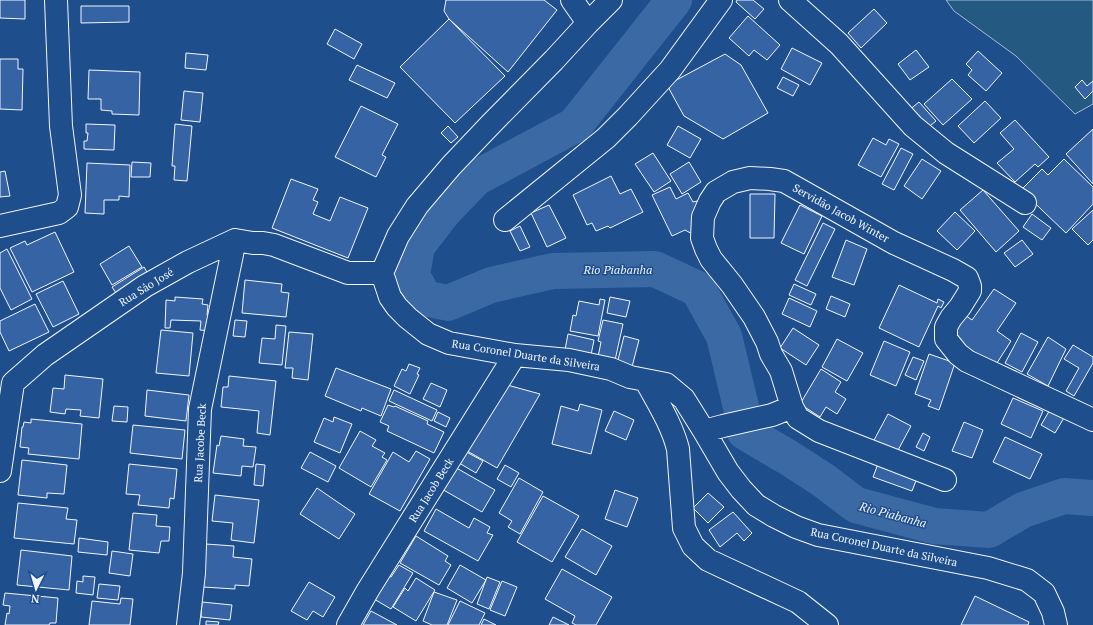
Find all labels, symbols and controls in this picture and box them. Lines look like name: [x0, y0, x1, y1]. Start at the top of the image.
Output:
street label: Servidão Jacob Winter: [790, 181, 892, 246]
water label: Rio Piabanha: [583, 262, 652, 277]
street label: Rua Sâo José: [116, 264, 176, 309]
street label: Rua Coronel Duarte da Silveira: [451, 336, 602, 374]
street label: Rua Jacobe Beck: [191, 403, 209, 483]
street label: Rua Jacob Beck: [406, 455, 457, 525]
water label: Rio Piabanha: [857, 498, 928, 531]
street label: Rua Coronel Duarte da Silveira: [809, 525, 959, 570]
north arrow: [16, 569, 56, 609]
text: N: [30, 592, 40, 606]

